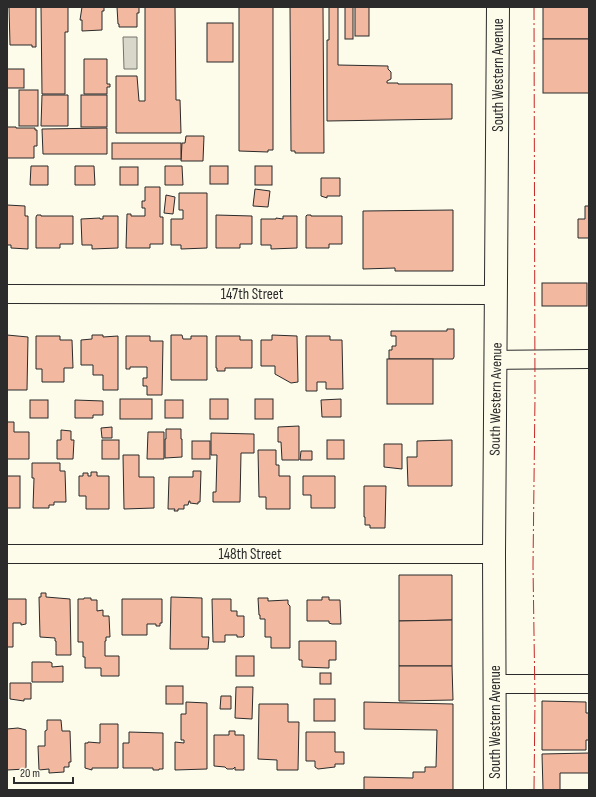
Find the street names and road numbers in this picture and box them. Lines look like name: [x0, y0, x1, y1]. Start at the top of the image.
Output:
street label: South Western Avenue: [489, 18, 508, 132]
street label: 147th Street: [221, 285, 284, 304]
street label: South Western Avenue: [486, 342, 506, 456]
street label: 148th Street: [218, 545, 282, 564]
street label: South Western Avenue: [486, 665, 505, 779]

